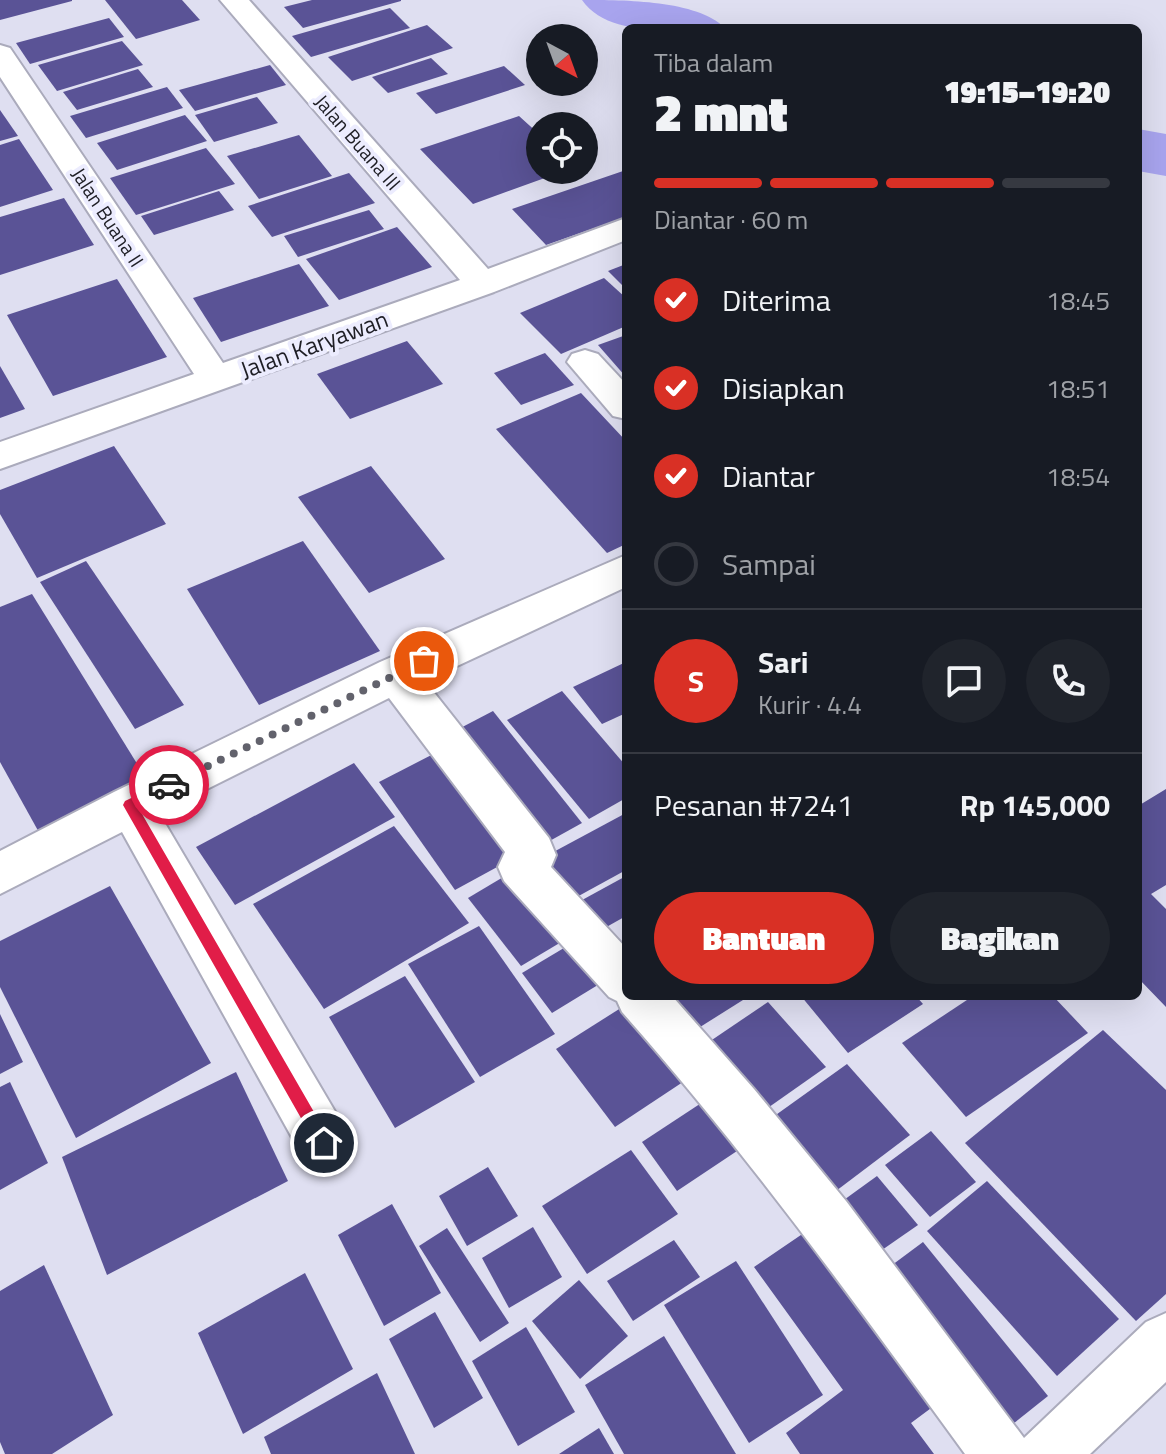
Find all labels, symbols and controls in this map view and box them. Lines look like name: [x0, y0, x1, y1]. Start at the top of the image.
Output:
north arrow: [526, 24, 598, 96]
map controls: [526, 24, 598, 184]
text: Tiba dalam: [654, 43, 773, 82]
text: 19:15–19:20: [944, 69, 1110, 115]
text: 2 mnt: [654, 72, 788, 151]
street label: Jalan Buana III: [307, 87, 409, 197]
button: locate: [526, 112, 598, 184]
street label: Jalan Buana II: [64, 161, 152, 273]
text: Diantar · 60 m: [654, 200, 808, 239]
text: Diterima: [722, 277, 831, 323]
icon: check: [654, 278, 698, 322]
text: 18:45: [1046, 281, 1110, 320]
street label: Jalan Karyawan: [235, 301, 393, 387]
text: Disiapkan: [722, 365, 845, 411]
icon: check: [654, 366, 698, 410]
text: 18:51: [1046, 369, 1110, 408]
text: Diantar: [722, 453, 815, 499]
icon: check: [654, 454, 698, 498]
text: 18:54: [1046, 457, 1110, 496]
text: Sampai: [722, 541, 816, 587]
pin: [390, 627, 458, 695]
icon: bag: [402, 639, 446, 683]
text: Sari: [758, 639, 809, 685]
button: chat: [922, 639, 1006, 723]
button: phone: [1026, 639, 1110, 723]
text: S: [688, 658, 704, 704]
text: Kurir · 4.4: [758, 685, 862, 724]
courier: [129, 745, 209, 825]
icon: car: [147, 763, 191, 807]
text: Pesanan #7241: [654, 782, 854, 828]
text: Rp 145,000: [960, 782, 1110, 828]
button: Bantuan: [654, 892, 874, 984]
button: Bagikan: [890, 892, 1110, 984]
pin: [290, 1109, 358, 1177]
icon: home: [302, 1121, 346, 1165]

